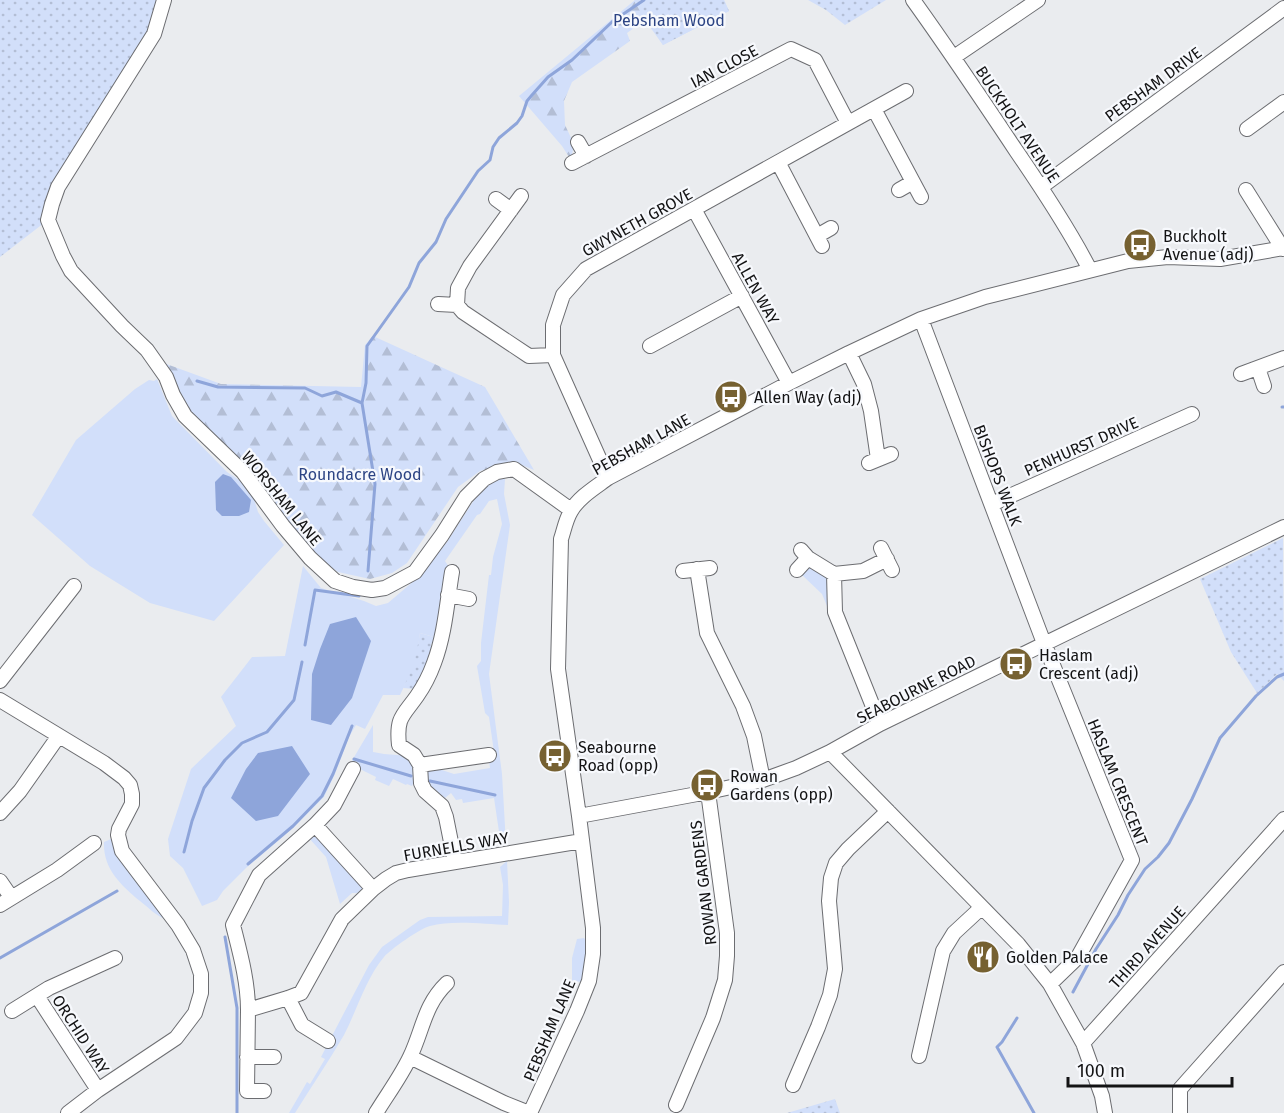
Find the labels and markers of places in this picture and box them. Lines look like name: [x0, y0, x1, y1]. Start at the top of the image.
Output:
bus stop icon: Buckholt Avenue (adj): [1122, 227, 1158, 263]
place label: Buckholt Avenue (adj): [1163, 227, 1253, 264]
bus stop icon: Allen Way (adj): [713, 379, 749, 415]
place label: Allen Way (adj): [754, 388, 861, 407]
bus stop icon: Haslam Crescent (adj): [998, 646, 1034, 682]
place label: Haslam Crescent (adj): [1039, 646, 1138, 683]
bus stop icon: Seabourne Road (opp): [537, 738, 573, 774]
place label: Seabourne Road (opp): [578, 738, 658, 775]
bus stop icon: Rowan Gardens (opp): [689, 767, 725, 803]
place label: Rowan Gardens (opp): [730, 767, 833, 804]
restaurant icon: Golden Palace: [965, 939, 1001, 975]
place label: Golden Palace: [1006, 948, 1108, 967]

